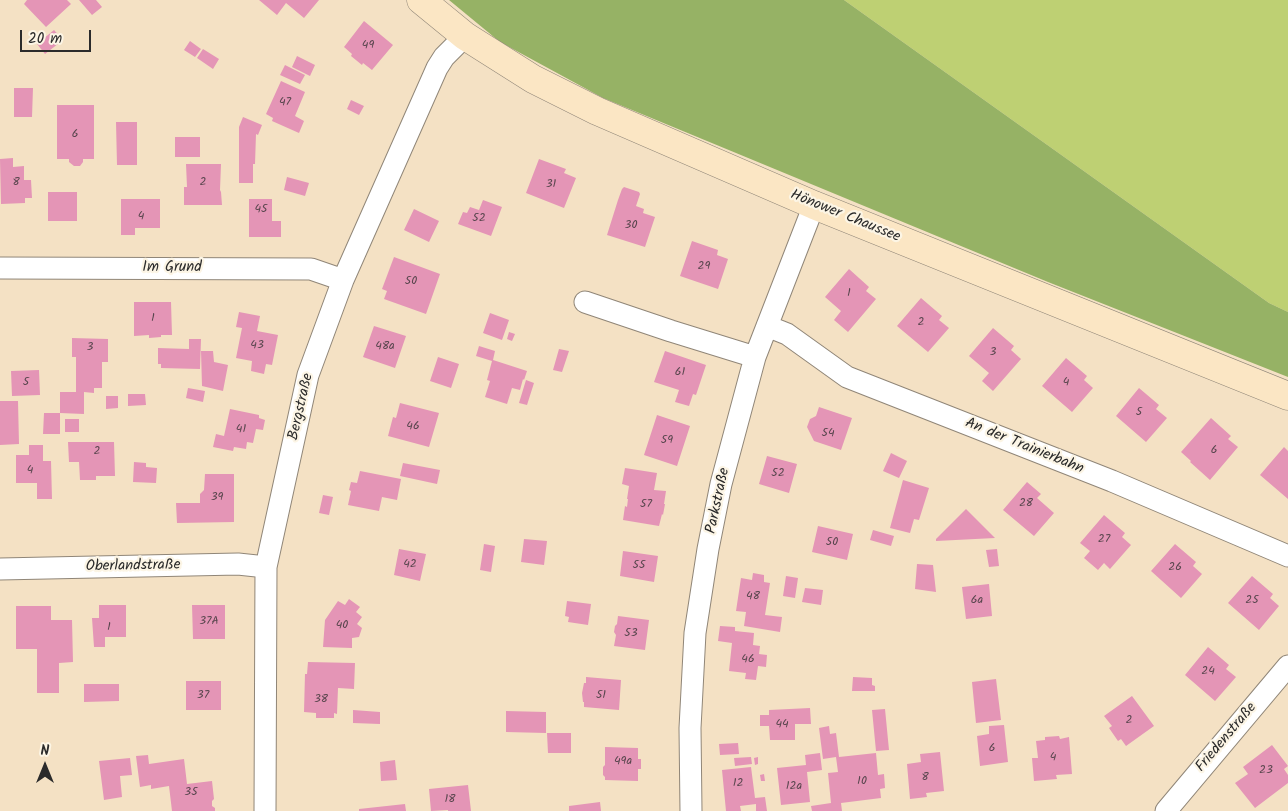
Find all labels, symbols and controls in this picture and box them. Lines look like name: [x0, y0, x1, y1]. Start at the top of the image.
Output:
scale bar: [22, 20, 94, 52]
text: 20 m: [28, 27, 62, 51]
house number: 49: [362, 39, 374, 53]
house number: 47: [279, 96, 291, 110]
house number: 6: [72, 128, 78, 142]
house number: 8: [12, 176, 20, 190]
house number: 2: [200, 176, 206, 190]
house number: 31: [546, 178, 556, 192]
street label: Hönower Chaussee: [787, 187, 903, 247]
house number: 45: [254, 203, 268, 217]
house number: 4: [138, 210, 144, 224]
house number: 52: [472, 212, 486, 226]
house number: 30: [625, 219, 637, 233]
street label: Im Grund: [142, 259, 202, 277]
house number: 29: [698, 260, 710, 274]
house number: 50: [405, 275, 417, 289]
house number: 1: [847, 287, 851, 301]
house number: 1: [151, 312, 155, 326]
house number: 2: [918, 316, 924, 330]
house number: 43: [250, 339, 264, 353]
house number: 48a: [375, 340, 395, 354]
house number: 3: [87, 341, 93, 355]
house number: 3: [990, 346, 996, 360]
house number: 61: [675, 366, 685, 380]
street label: Bergstraße: [286, 372, 318, 442]
house number: 5: [23, 376, 29, 390]
house number: 4: [1063, 376, 1069, 390]
house number: 5: [1136, 406, 1142, 420]
street label: An der Trainierbahn: [962, 415, 1086, 479]
house number: 46: [406, 420, 420, 434]
house number: 41: [236, 423, 246, 437]
house number: 54: [821, 427, 835, 441]
house number: 59: [661, 434, 673, 448]
house number: 6: [1211, 444, 1217, 458]
house number: 2: [94, 445, 100, 459]
house number: 4: [27, 464, 33, 478]
street label: Parkstraße: [703, 466, 735, 536]
house number: 52: [771, 467, 785, 481]
house number: 39: [211, 491, 223, 505]
house number: 28: [1019, 497, 1033, 511]
house number: 57: [640, 498, 652, 512]
house number: 27: [1098, 533, 1110, 547]
house number: 50: [826, 536, 838, 550]
street label: Oberlandstraße: [86, 557, 180, 577]
house number: 42: [403, 558, 417, 572]
house number: 55: [633, 559, 645, 573]
house number: 26: [1168, 561, 1182, 575]
house number: 48: [746, 590, 760, 604]
house number: 6a: [971, 594, 983, 608]
house number: 25: [1245, 594, 1259, 608]
house number: 37A: [199, 615, 219, 629]
house number: 40: [336, 619, 348, 633]
house number: 1: [107, 621, 111, 635]
house number: 53: [624, 627, 638, 641]
house number: 46: [741, 653, 755, 667]
house number: 24: [1201, 665, 1215, 679]
house number: 37: [197, 689, 209, 703]
house number: 51: [596, 689, 606, 703]
house number: 38: [314, 693, 328, 707]
street label: Friedenstraße: [1193, 700, 1261, 776]
house number: 2: [1126, 714, 1132, 728]
house number: 44: [775, 718, 789, 732]
text: N: [41, 740, 49, 762]
north arrow: [20, 741, 70, 791]
house number: 6: [989, 742, 995, 756]
house number: 4: [1050, 751, 1056, 765]
house number: 49a: [614, 755, 632, 769]
house number: 23: [1259, 764, 1273, 778]
house number: 8: [921, 771, 929, 785]
house number: 10: [857, 775, 867, 789]
house number: 12: [733, 777, 743, 791]
house number: 12a: [786, 780, 802, 794]
house number: 35: [184, 786, 198, 800]
house number: 18: [445, 793, 455, 807]

